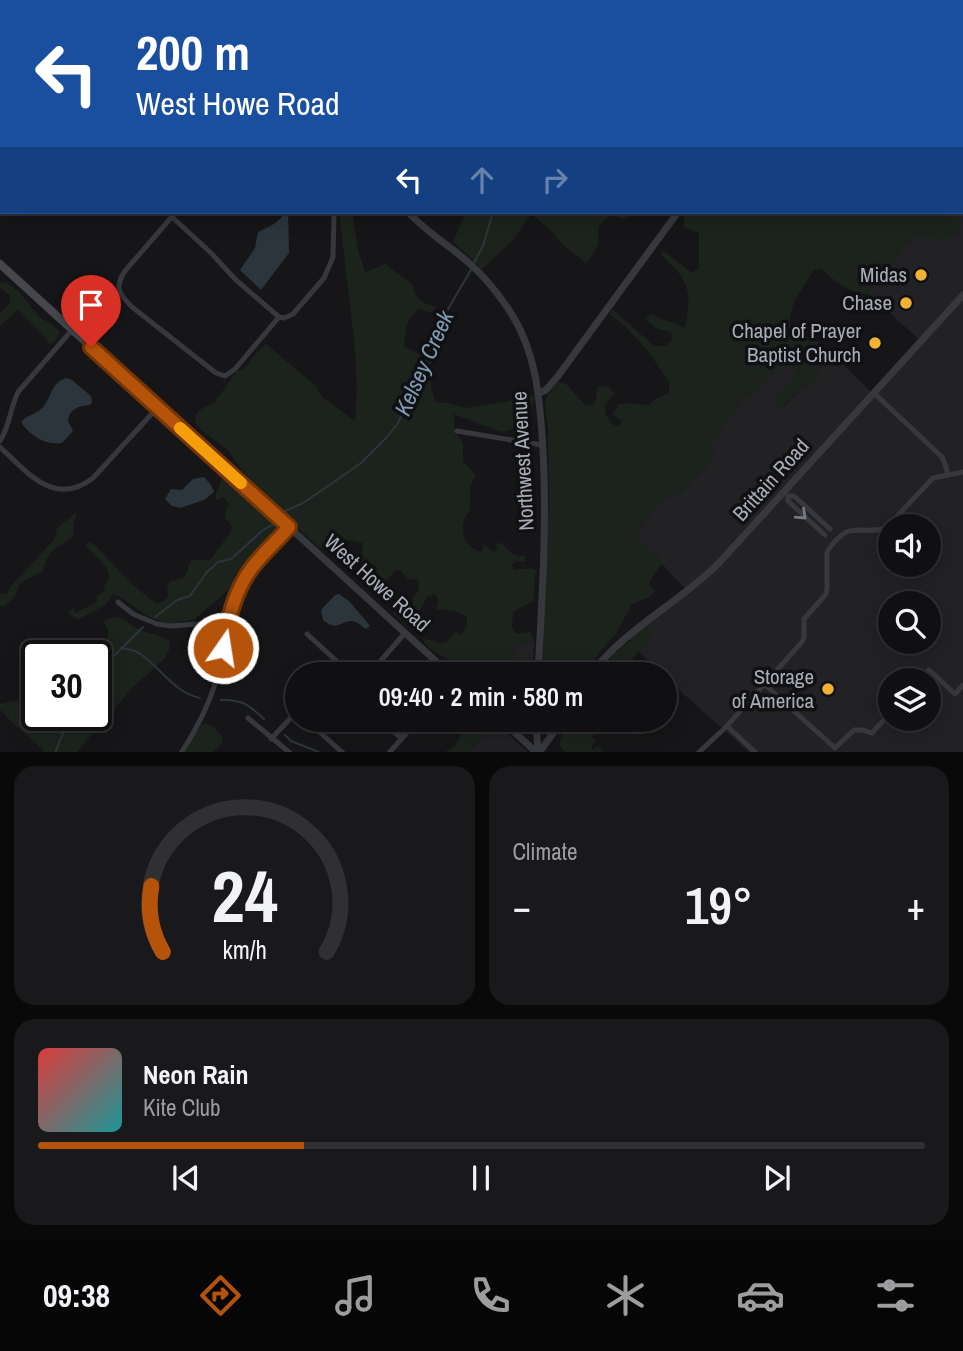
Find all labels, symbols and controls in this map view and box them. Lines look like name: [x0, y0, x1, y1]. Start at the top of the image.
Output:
text: 200 m: [136, 19, 250, 85]
icon: left: [21, 28, 112, 119]
text: West Howe Road: [136, 82, 340, 125]
icon: left: [390, 161, 428, 199]
icon: ahead: [463, 161, 501, 199]
icon: right: [536, 161, 574, 199]
place label: Midas: [860, 260, 907, 289]
marker: Midas: [913, 267, 929, 283]
pin: [61, 275, 121, 347]
icon: arrive: [72, 286, 110, 324]
place label: Chase: [842, 288, 892, 317]
marker: Chase: [898, 295, 914, 311]
water label: Kelsey Creek: [387, 304, 461, 420]
place label: Chapel of Prayer Baptist Church: [732, 316, 861, 369]
marker: Chapel of Prayer Baptist Church: [867, 335, 883, 351]
street label: Northwest Avenue: [504, 391, 541, 531]
street label: Brittain Road: [726, 432, 815, 527]
one-way arrow: [794, 506, 807, 519]
map controls: [878, 514, 941, 731]
button: sound: [878, 514, 941, 577]
street label: West Howe Road: [318, 527, 437, 638]
button: search: [878, 591, 941, 654]
position arrow: [186, 611, 260, 685]
speed limit sign: 30: [21, 640, 112, 731]
place label: Storage of America: [732, 662, 814, 715]
button: layers: [878, 668, 941, 731]
text: 09:40 · 2 min · 580 m: [379, 679, 583, 714]
marker: Storage of America: [820, 681, 836, 697]
text: Climate: [513, 836, 577, 867]
text: 24: [211, 847, 277, 945]
text: 19°: [685, 870, 753, 940]
text: −: [513, 881, 531, 932]
text: +: [907, 881, 925, 932]
text: km/h: [222, 932, 266, 966]
text: Neon Rain: [143, 1057, 248, 1092]
text: Kite Club: [143, 1092, 221, 1123]
icon: previous: [167, 1159, 205, 1197]
icon: pause: [462, 1159, 500, 1197]
icon: next: [758, 1159, 796, 1197]
icon: directions: [196, 1271, 245, 1320]
icon: music: [331, 1271, 380, 1320]
icon: phone: [466, 1271, 515, 1320]
icon: climate: [601, 1271, 650, 1320]
icon: car: [736, 1271, 785, 1320]
icon: filters: [871, 1271, 920, 1320]
text: 09:38: [43, 1274, 110, 1317]

